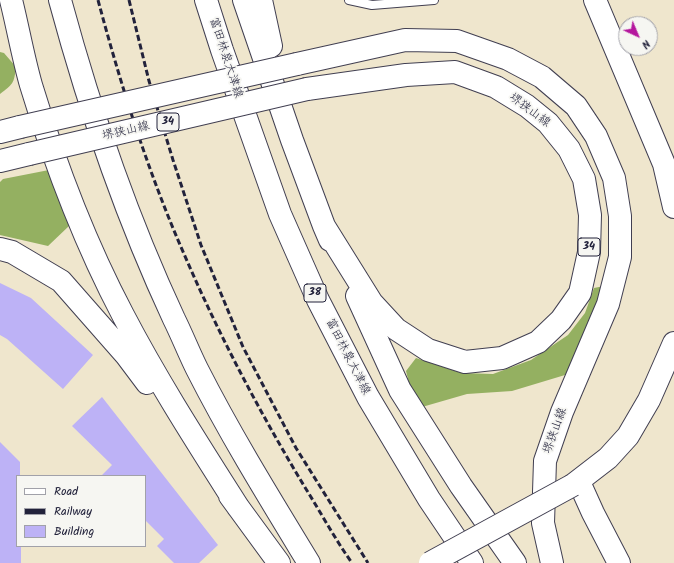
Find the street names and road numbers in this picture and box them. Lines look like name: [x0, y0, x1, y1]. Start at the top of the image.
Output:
street label: 富田林泉大津線: [205, 16, 245, 100]
street label: 堺狭山線: [505, 91, 553, 131]
road number: 34: [157, 113, 179, 131]
street label: 堺狭山線: [101, 120, 151, 144]
road number: 34: [578, 238, 600, 256]
road number: 38: [304, 284, 326, 302]
street label: 富田林泉大津線: [322, 316, 372, 398]
street label: 堺狭山線: [541, 406, 571, 456]

